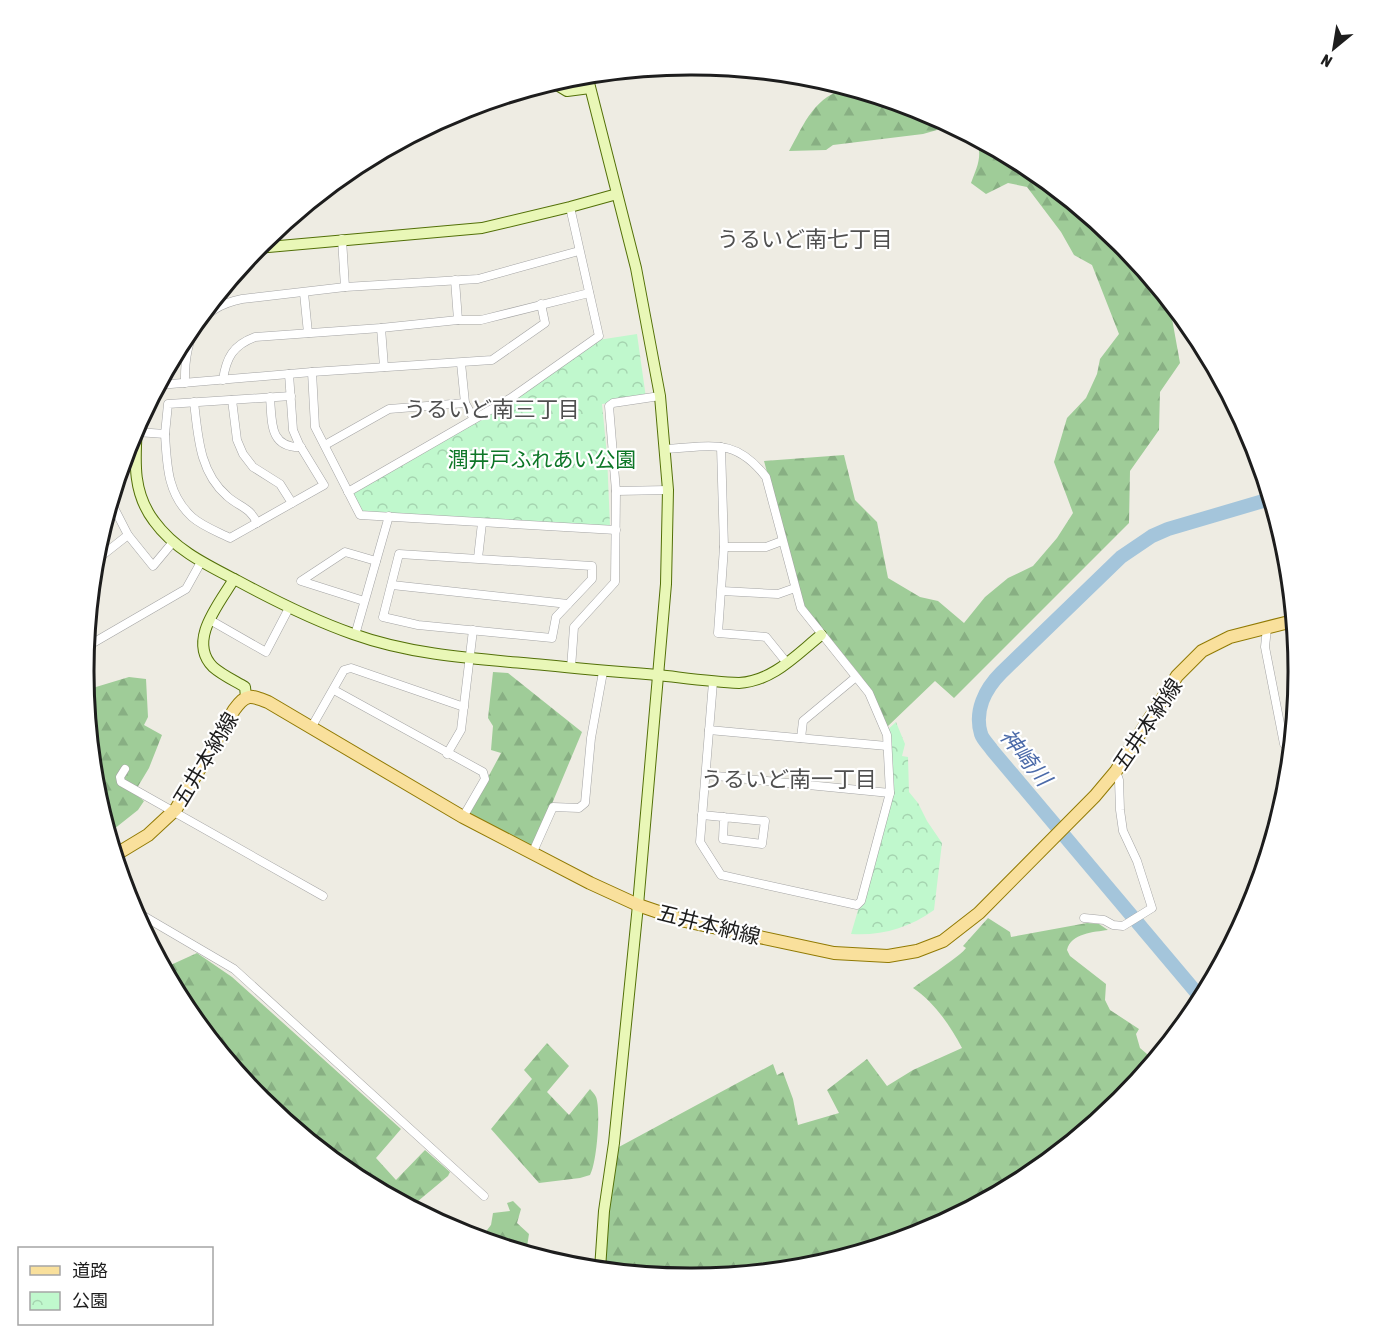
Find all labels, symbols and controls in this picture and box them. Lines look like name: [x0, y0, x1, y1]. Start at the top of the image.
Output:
north arrow: [1304, 18, 1364, 78]
text: N: [1318, 51, 1335, 71]
district label: うるいど南七丁目: [717, 226, 893, 252]
district label: うるいど南三丁目: [404, 396, 580, 422]
park label: 潤井戸ふれあい公園: [448, 447, 637, 471]
street label: 五井本納線: [1108, 674, 1186, 774]
street label: 五井本納線: [168, 708, 242, 810]
water label: 神崎川: [995, 723, 1058, 792]
district label: うるいど南一丁目: [701, 766, 877, 792]
street label: 五井本納線: [655, 900, 763, 948]
legend: [18, 1247, 213, 1325]
text: 道路: [72, 1260, 108, 1281]
text: 公園: [72, 1290, 108, 1311]

